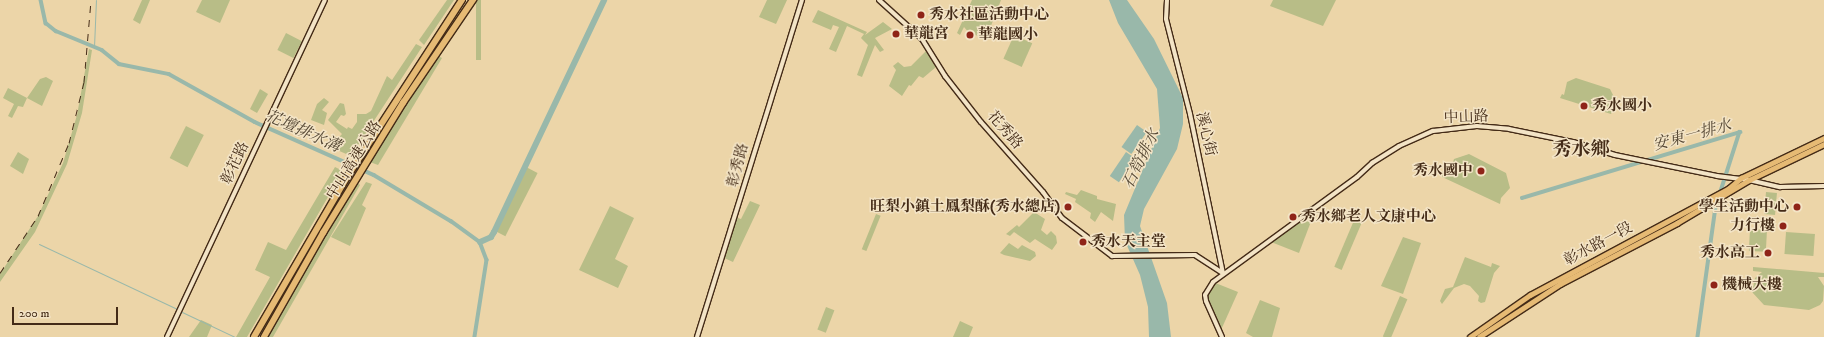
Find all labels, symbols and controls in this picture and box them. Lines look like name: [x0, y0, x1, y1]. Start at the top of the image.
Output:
place label: 秀水社區活動中心: [929, 6, 1049, 24]
marker: 秀水社區活動中心: [916, 10, 926, 20]
place label: 華龍宮: [904, 25, 949, 43]
place label: 華龍國小: [978, 26, 1038, 44]
marker: 華龍宮: [891, 29, 901, 39]
marker: 華龍國小: [965, 30, 975, 40]
place label: 秀水國小: [1592, 97, 1652, 115]
marker: 秀水國小: [1579, 101, 1589, 111]
water label: 花壇排水溝: [263, 106, 343, 156]
street label: 花秀路: [983, 107, 1027, 153]
street label: 中山路: [1443, 107, 1489, 127]
street label: 溪心街: [1192, 110, 1220, 158]
water label: 安東一排水: [1651, 115, 1733, 155]
street label: 中山高速公路: [323, 117, 385, 203]
water label: 石筍排水: [1118, 126, 1164, 192]
street label: 彰花路: [217, 139, 253, 187]
district label: 秀水鄉: [1553, 139, 1609, 161]
street label: 彰秀路: [723, 141, 753, 189]
place label: 秀水國中: [1413, 162, 1473, 180]
marker: 秀水國中: [1476, 166, 1486, 176]
place label: 旺梨小鎮土鳳梨酥(秀水總店): [870, 198, 1060, 216]
place label: 學生活動中心: [1699, 198, 1789, 216]
marker: 旺梨小鎮土鳳梨酥(秀水總店): [1063, 202, 1073, 212]
marker: 學生活動中心: [1792, 202, 1802, 212]
place label: 秀水鄉老人文康中心: [1301, 208, 1436, 226]
marker: 秀水鄉老人文康中心: [1288, 212, 1298, 222]
place label: 力行樓: [1730, 217, 1775, 235]
street label: 彰水路一段: [1561, 218, 1635, 270]
marker: 力行樓: [1778, 221, 1788, 231]
place label: 秀水天主堂: [1091, 233, 1166, 251]
marker: 秀水天主堂: [1078, 237, 1088, 247]
place label: 秀水高工: [1700, 244, 1760, 262]
marker: 秀水高工: [1763, 248, 1773, 258]
place label: 機械大樓: [1722, 276, 1782, 294]
marker: 機械大樓: [1709, 280, 1719, 290]
scale bar: [14, 299, 120, 325]
text: 200 m: [19, 306, 49, 321]

